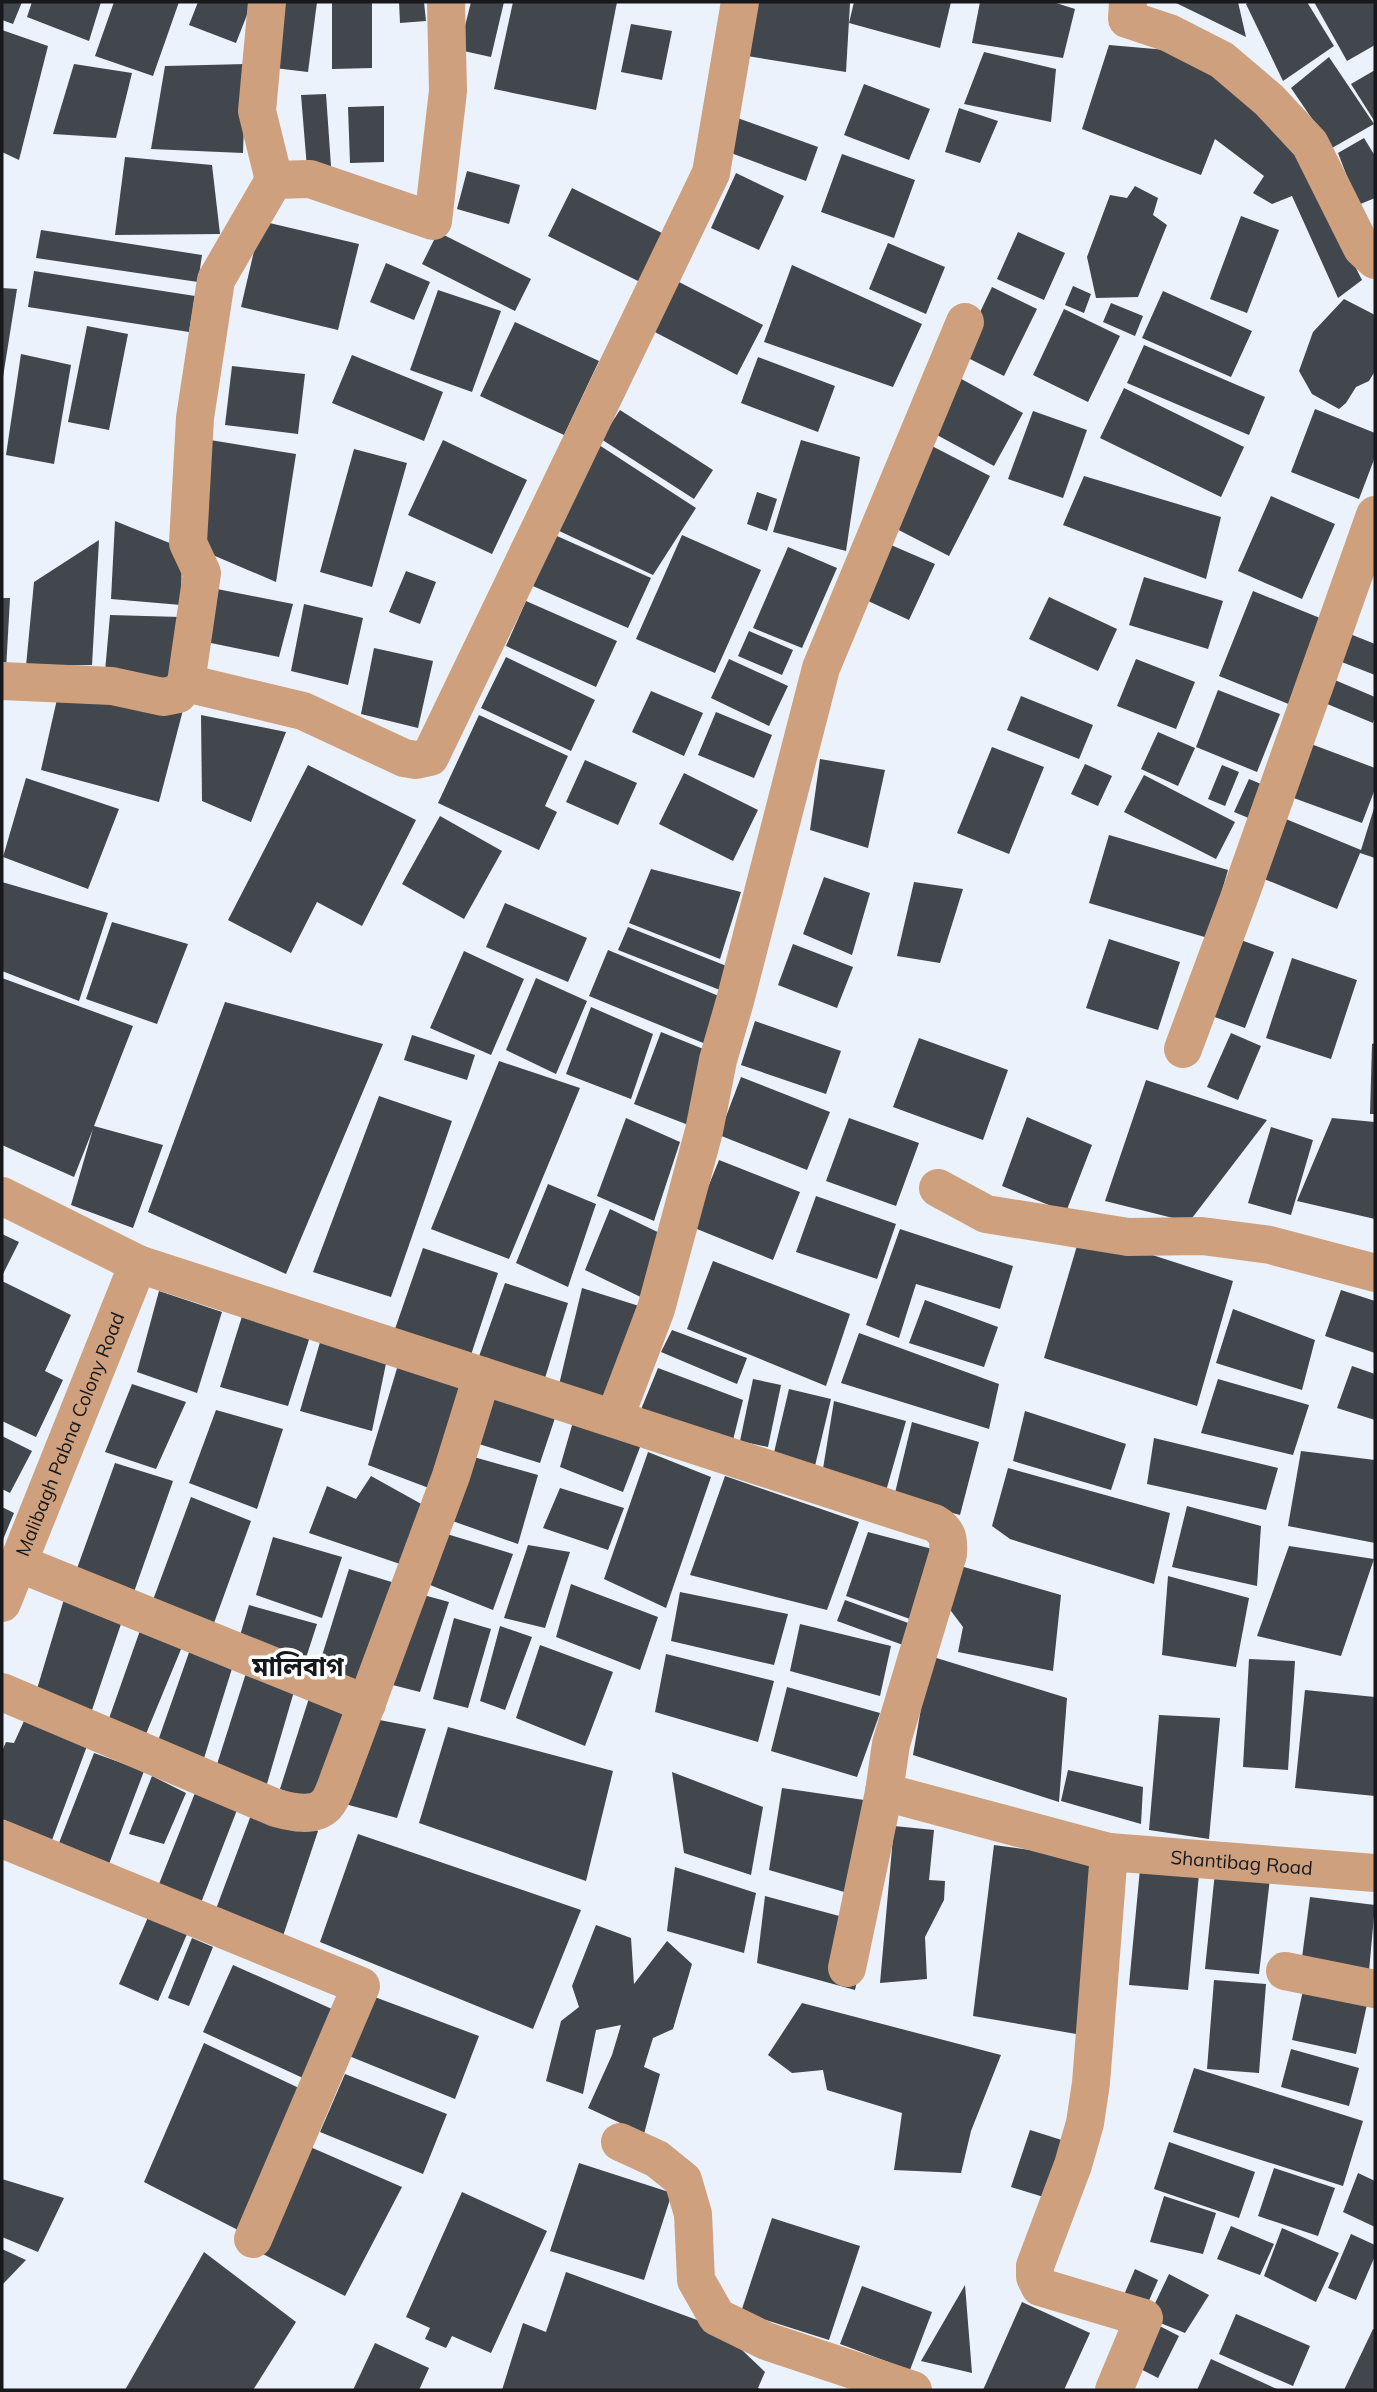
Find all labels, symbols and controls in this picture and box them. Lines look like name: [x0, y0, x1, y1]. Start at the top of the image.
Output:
street label: Malibagh Pabna Colony Road: [10, 1309, 129, 1560]
district label: মালিবাগ: [251, 1650, 345, 1683]
street label: Shantibag Road: [1170, 1845, 1314, 1880]

